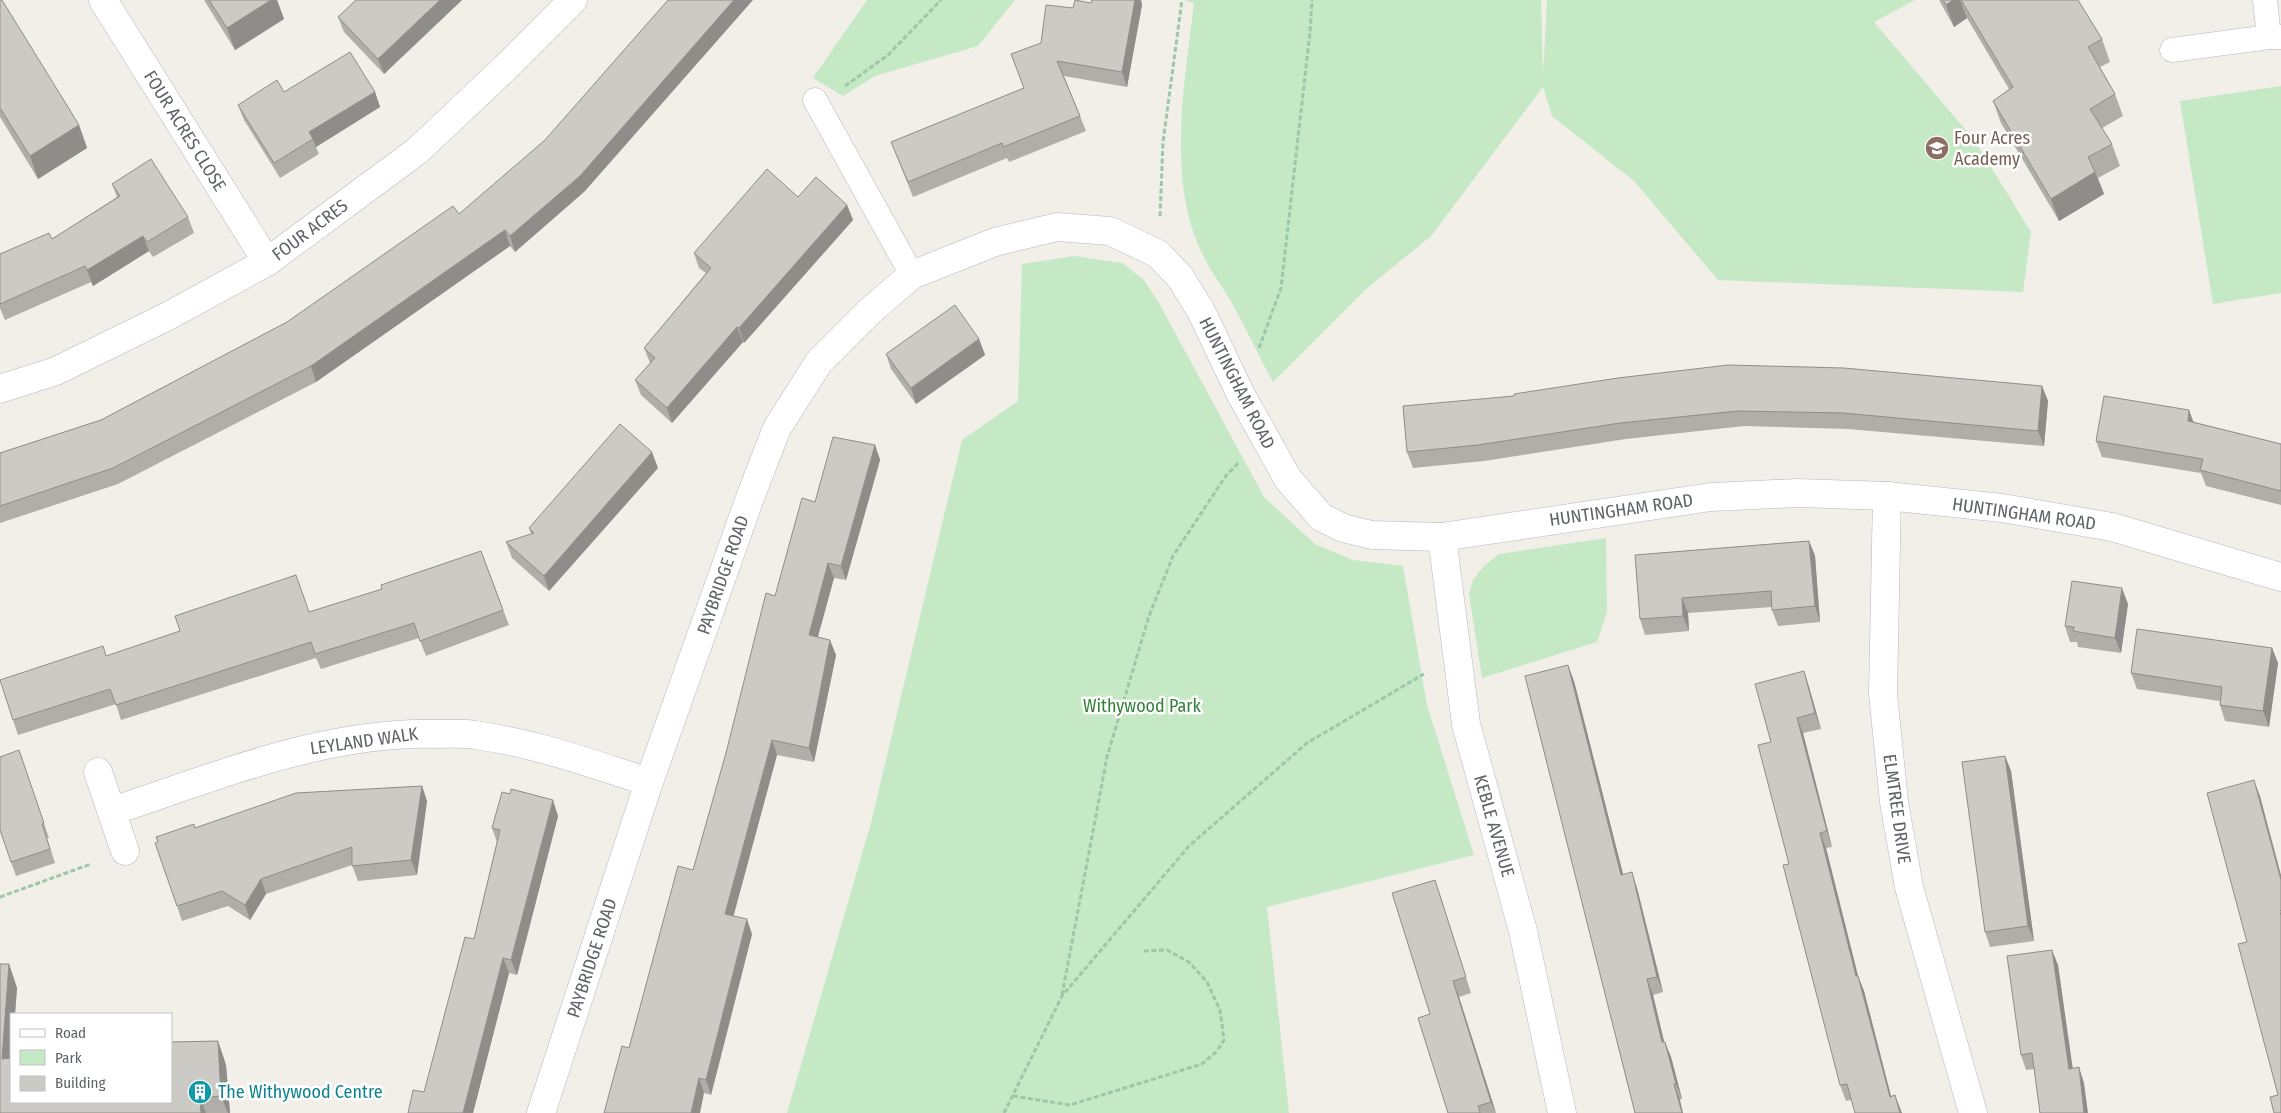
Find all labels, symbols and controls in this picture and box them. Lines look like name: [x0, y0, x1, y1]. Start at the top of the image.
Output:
street label: FOUR ACRES CLOSE: [139, 67, 231, 195]
place label: Four Acres Academy: [1954, 127, 2030, 170]
school or university icon: Four Acres Academy: [1924, 135, 1950, 161]
street label: FOUR ACRES: [268, 194, 352, 266]
street label: HUNTINGHAM ROAD: [1194, 313, 1280, 453]
street label: HUNTINGHAM ROAD: [1548, 489, 1694, 531]
street label: HUNTINGHAM ROAD: [1951, 493, 2097, 535]
street label: PAYBRIDGE ROAD: [692, 513, 754, 637]
park label: Withywood Park: [1083, 695, 1202, 717]
street label: LEYLAND WALK: [309, 722, 420, 759]
street label: ELMTREE DRIVE: [1878, 753, 1916, 865]
street label: KEBLE AVENUE: [1469, 772, 1519, 880]
street label: PAYBRIDGE ROAD: [562, 895, 622, 1021]
legend: [10, 1013, 172, 1103]
text: Road: [55, 1024, 86, 1042]
text: Park: [55, 1049, 82, 1067]
text: Building: [55, 1074, 106, 1092]
building icon: The Withywood Centre: [187, 1079, 213, 1105]
place label: The Withywood Centre: [218, 1081, 383, 1103]

